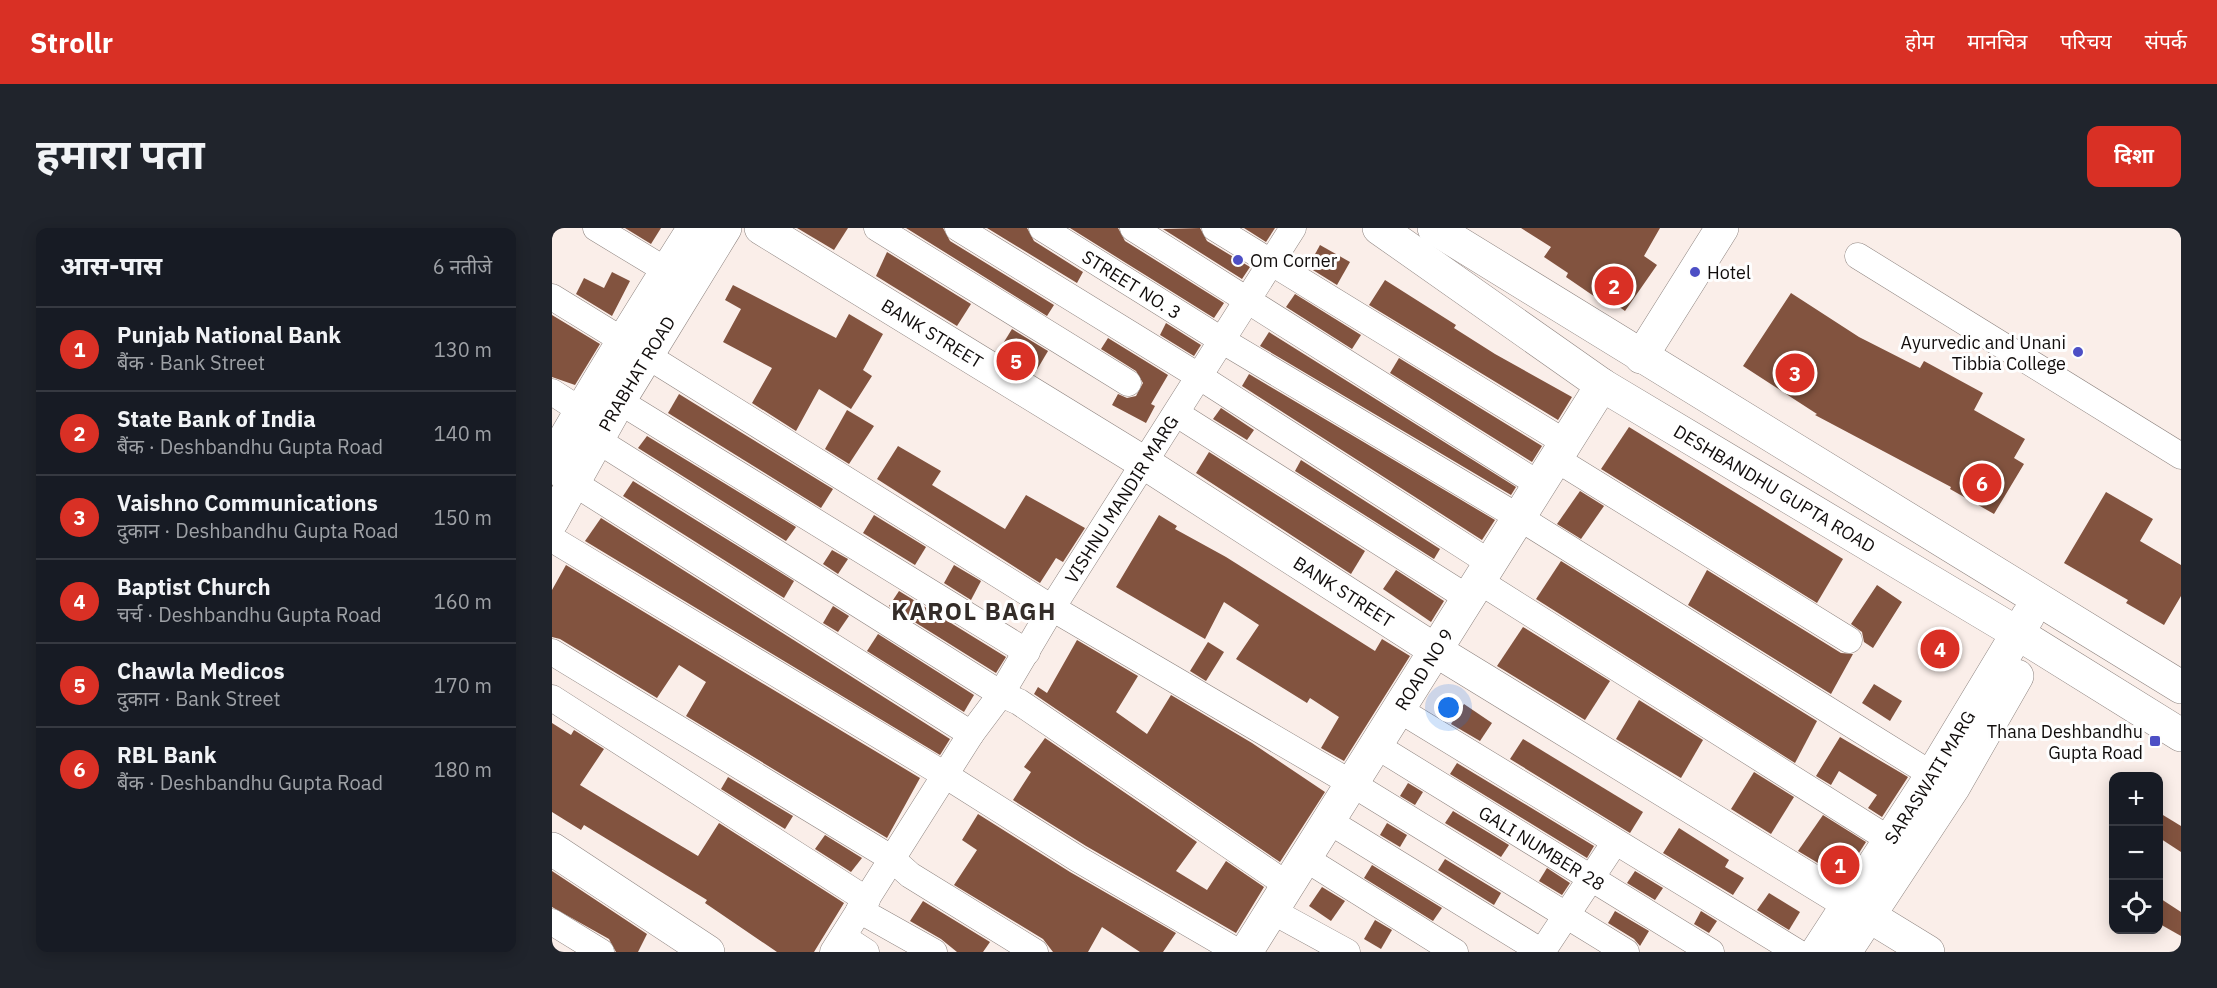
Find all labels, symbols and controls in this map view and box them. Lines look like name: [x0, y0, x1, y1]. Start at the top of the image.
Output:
text: Strollr: [30, 24, 113, 61]
text: होम: [1905, 27, 1934, 55]
text: मानचित्र: [1967, 27, 2027, 55]
text: परिचय: [2060, 27, 2112, 55]
text: संपर्क: [2145, 27, 2187, 55]
text: हमारा पता: [36, 126, 205, 181]
button: दिशा: [2087, 126, 2181, 187]
street label: STREET NO. 3: [1078, 245, 1186, 324]
text: आस-पास: [60, 248, 162, 282]
place label: Om Corner: [1250, 249, 1338, 272]
text: 6 नतीजे: [433, 253, 492, 280]
marker: Om Corner: [1231, 253, 1245, 267]
place label: Hotel: [1707, 261, 1751, 284]
pin: 2: [1594, 264, 1634, 308]
marker: Hotel: [1688, 265, 1702, 279]
street label: BANK STREET: [877, 293, 987, 373]
street label: PRABHAT ROAD: [593, 311, 680, 435]
text: Punjab National Bank: [117, 320, 341, 349]
place label: Ayurvedic and Unani Tibbia College: [1901, 331, 2066, 375]
text: 1: [74, 336, 86, 363]
text: 130 m: [434, 336, 492, 363]
pin: 5: [996, 338, 1036, 384]
marker: Ayurvedic and Unani Tibbia College: [2071, 345, 2085, 359]
text: बैंक · Bank Street: [117, 349, 265, 376]
pin: 3: [1776, 350, 1814, 396]
text: State Bank of India: [117, 404, 316, 433]
street label: VISHNU MANDIR MARG: [1059, 411, 1183, 587]
street label: DESHBANDHU GUPTA ROAD: [1670, 419, 1880, 557]
text: 2: [74, 420, 86, 447]
text: 140 m: [434, 420, 492, 447]
text: बैंक · Deshbandhu Gupta Road: [117, 433, 383, 460]
pin: 6: [1962, 460, 2002, 506]
text: Vaishno Communications: [117, 488, 378, 517]
text: 3: [74, 504, 86, 531]
text: 150 m: [434, 504, 492, 531]
text: दुकान · Deshbandhu Gupta Road: [117, 517, 399, 544]
street label: BANK STREET: [1289, 551, 1398, 632]
text: Baptist Church: [117, 572, 271, 601]
text: 4: [74, 588, 86, 615]
text: 160 m: [434, 588, 492, 615]
district label: KAROL BAGH: [891, 595, 1057, 627]
text: चर्च · Deshbandhu Gupta Road: [117, 601, 382, 628]
street label: ROAD NO 9: [1389, 624, 1458, 714]
pin: 4: [1920, 626, 1960, 672]
text: Chawla Medicos: [117, 656, 285, 685]
text: 5: [74, 672, 86, 699]
text: 170 m: [434, 672, 492, 699]
text: दुकान · Bank Street: [117, 685, 280, 712]
your location: [1434, 693, 1463, 722]
street label: SARASWATI MARG: [1879, 706, 1980, 848]
place label: Thana Deshbandhu Gupta Road: [1987, 720, 2143, 764]
marker: Thana Deshbandhu Gupta Road: [2148, 734, 2162, 748]
text: RBL Bank: [117, 740, 216, 769]
text: 6: [74, 756, 86, 783]
text: 180 m: [434, 756, 492, 783]
text: बैंक · Deshbandhu Gupta Road: [117, 769, 383, 796]
map controls: [2109, 772, 2163, 934]
button: +: [2109, 772, 2163, 826]
street label: GALI NUMBER 28: [1475, 800, 1609, 895]
button: −: [2109, 826, 2163, 880]
pin: 1: [1820, 842, 1860, 888]
button: locate: [2109, 880, 2163, 934]

